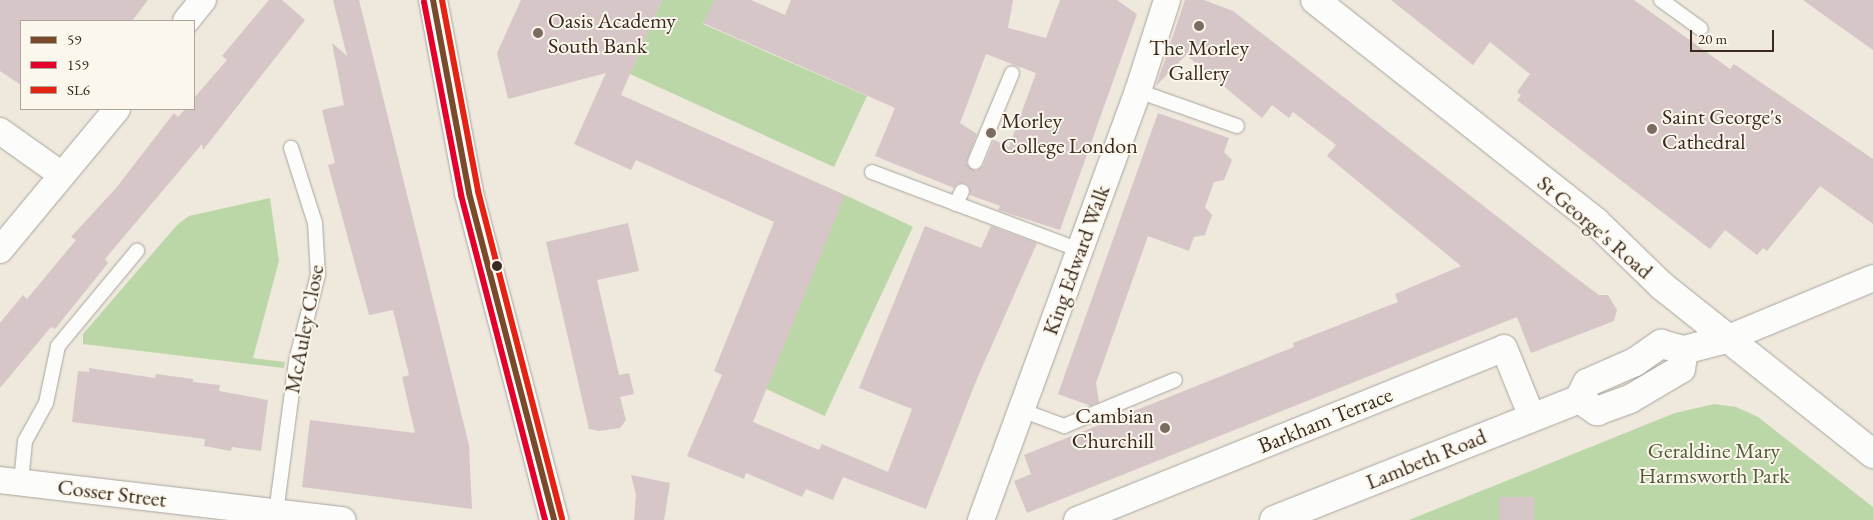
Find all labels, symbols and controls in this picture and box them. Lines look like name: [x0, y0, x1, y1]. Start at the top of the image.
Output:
place label: Oasis Academy South Bank: [548, 7, 676, 58]
legend: [20, 20, 195, 110]
marker: The Morley Gallery: [1193, 20, 1205, 32]
scale bar: [1693, 20, 1777, 52]
marker: Oasis Academy South Bank: [532, 27, 544, 39]
text: 20 m: [1698, 29, 1727, 48]
text: 59: [67, 30, 81, 49]
place label: The Morley Gallery: [1149, 34, 1249, 86]
text: 159: [67, 55, 89, 74]
text: SL6: [67, 80, 90, 99]
place label: Saint George's Cathedral: [1662, 103, 1782, 154]
place label: Morley College London: [1001, 107, 1138, 158]
marker: Saint George's Cathedral: [1646, 123, 1658, 135]
marker: Morley College London: [985, 127, 997, 139]
street label: St George's Road: [1532, 170, 1658, 284]
street label: King Edward Walk: [1037, 181, 1115, 339]
unlabelled marker: [492, 261, 502, 271]
street label: McAuley Close: [279, 262, 329, 396]
street label: Barkham Terrace: [1254, 381, 1396, 459]
place label: Cambian Churchill: [1072, 402, 1154, 454]
marker: Cambian Churchill: [1158, 421, 1172, 435]
street label: Lambeth Road: [1362, 423, 1490, 495]
park label: Geraldine Mary Harmsworth Park: [1638, 437, 1790, 488]
street label: Cosser Street: [56, 473, 168, 513]

